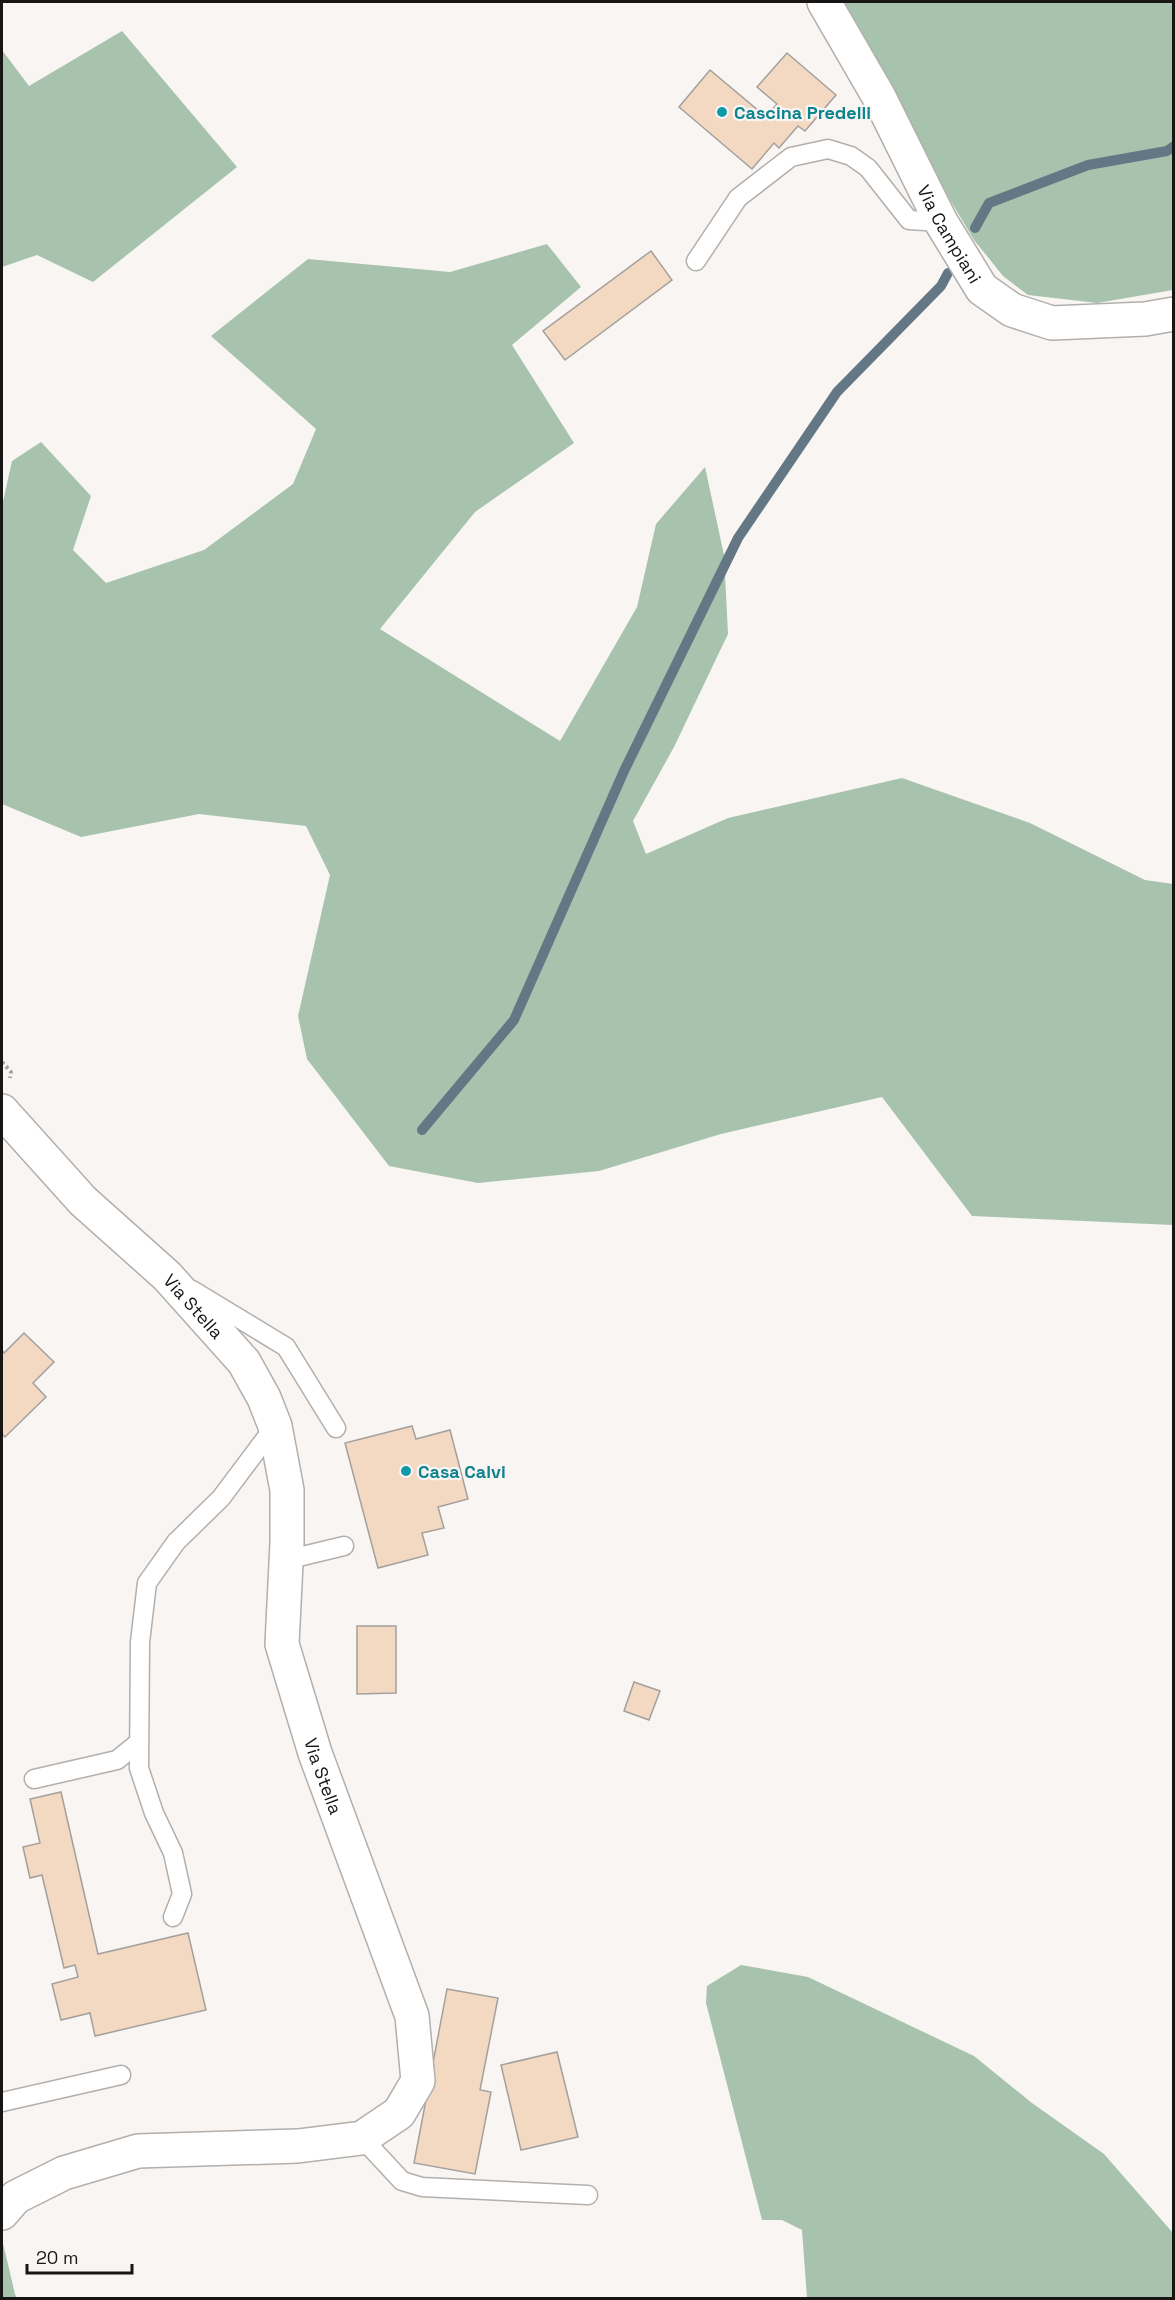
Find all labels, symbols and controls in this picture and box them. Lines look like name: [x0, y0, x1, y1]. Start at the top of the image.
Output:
place label: Cascina Predelli: [734, 101, 871, 124]
marker: Cascina Predelli: [715, 105, 729, 119]
street label: Via Campiani: [913, 181, 987, 287]
street label: Via Stella: [159, 1269, 229, 1343]
place label: Casa Calvi: [418, 1460, 506, 1483]
marker: Casa Calvi: [399, 1464, 413, 1478]
street label: Via Stella: [300, 1735, 348, 1817]
scale bar: [27, 2237, 132, 2275]
text: 20 m: [36, 2246, 79, 2269]

